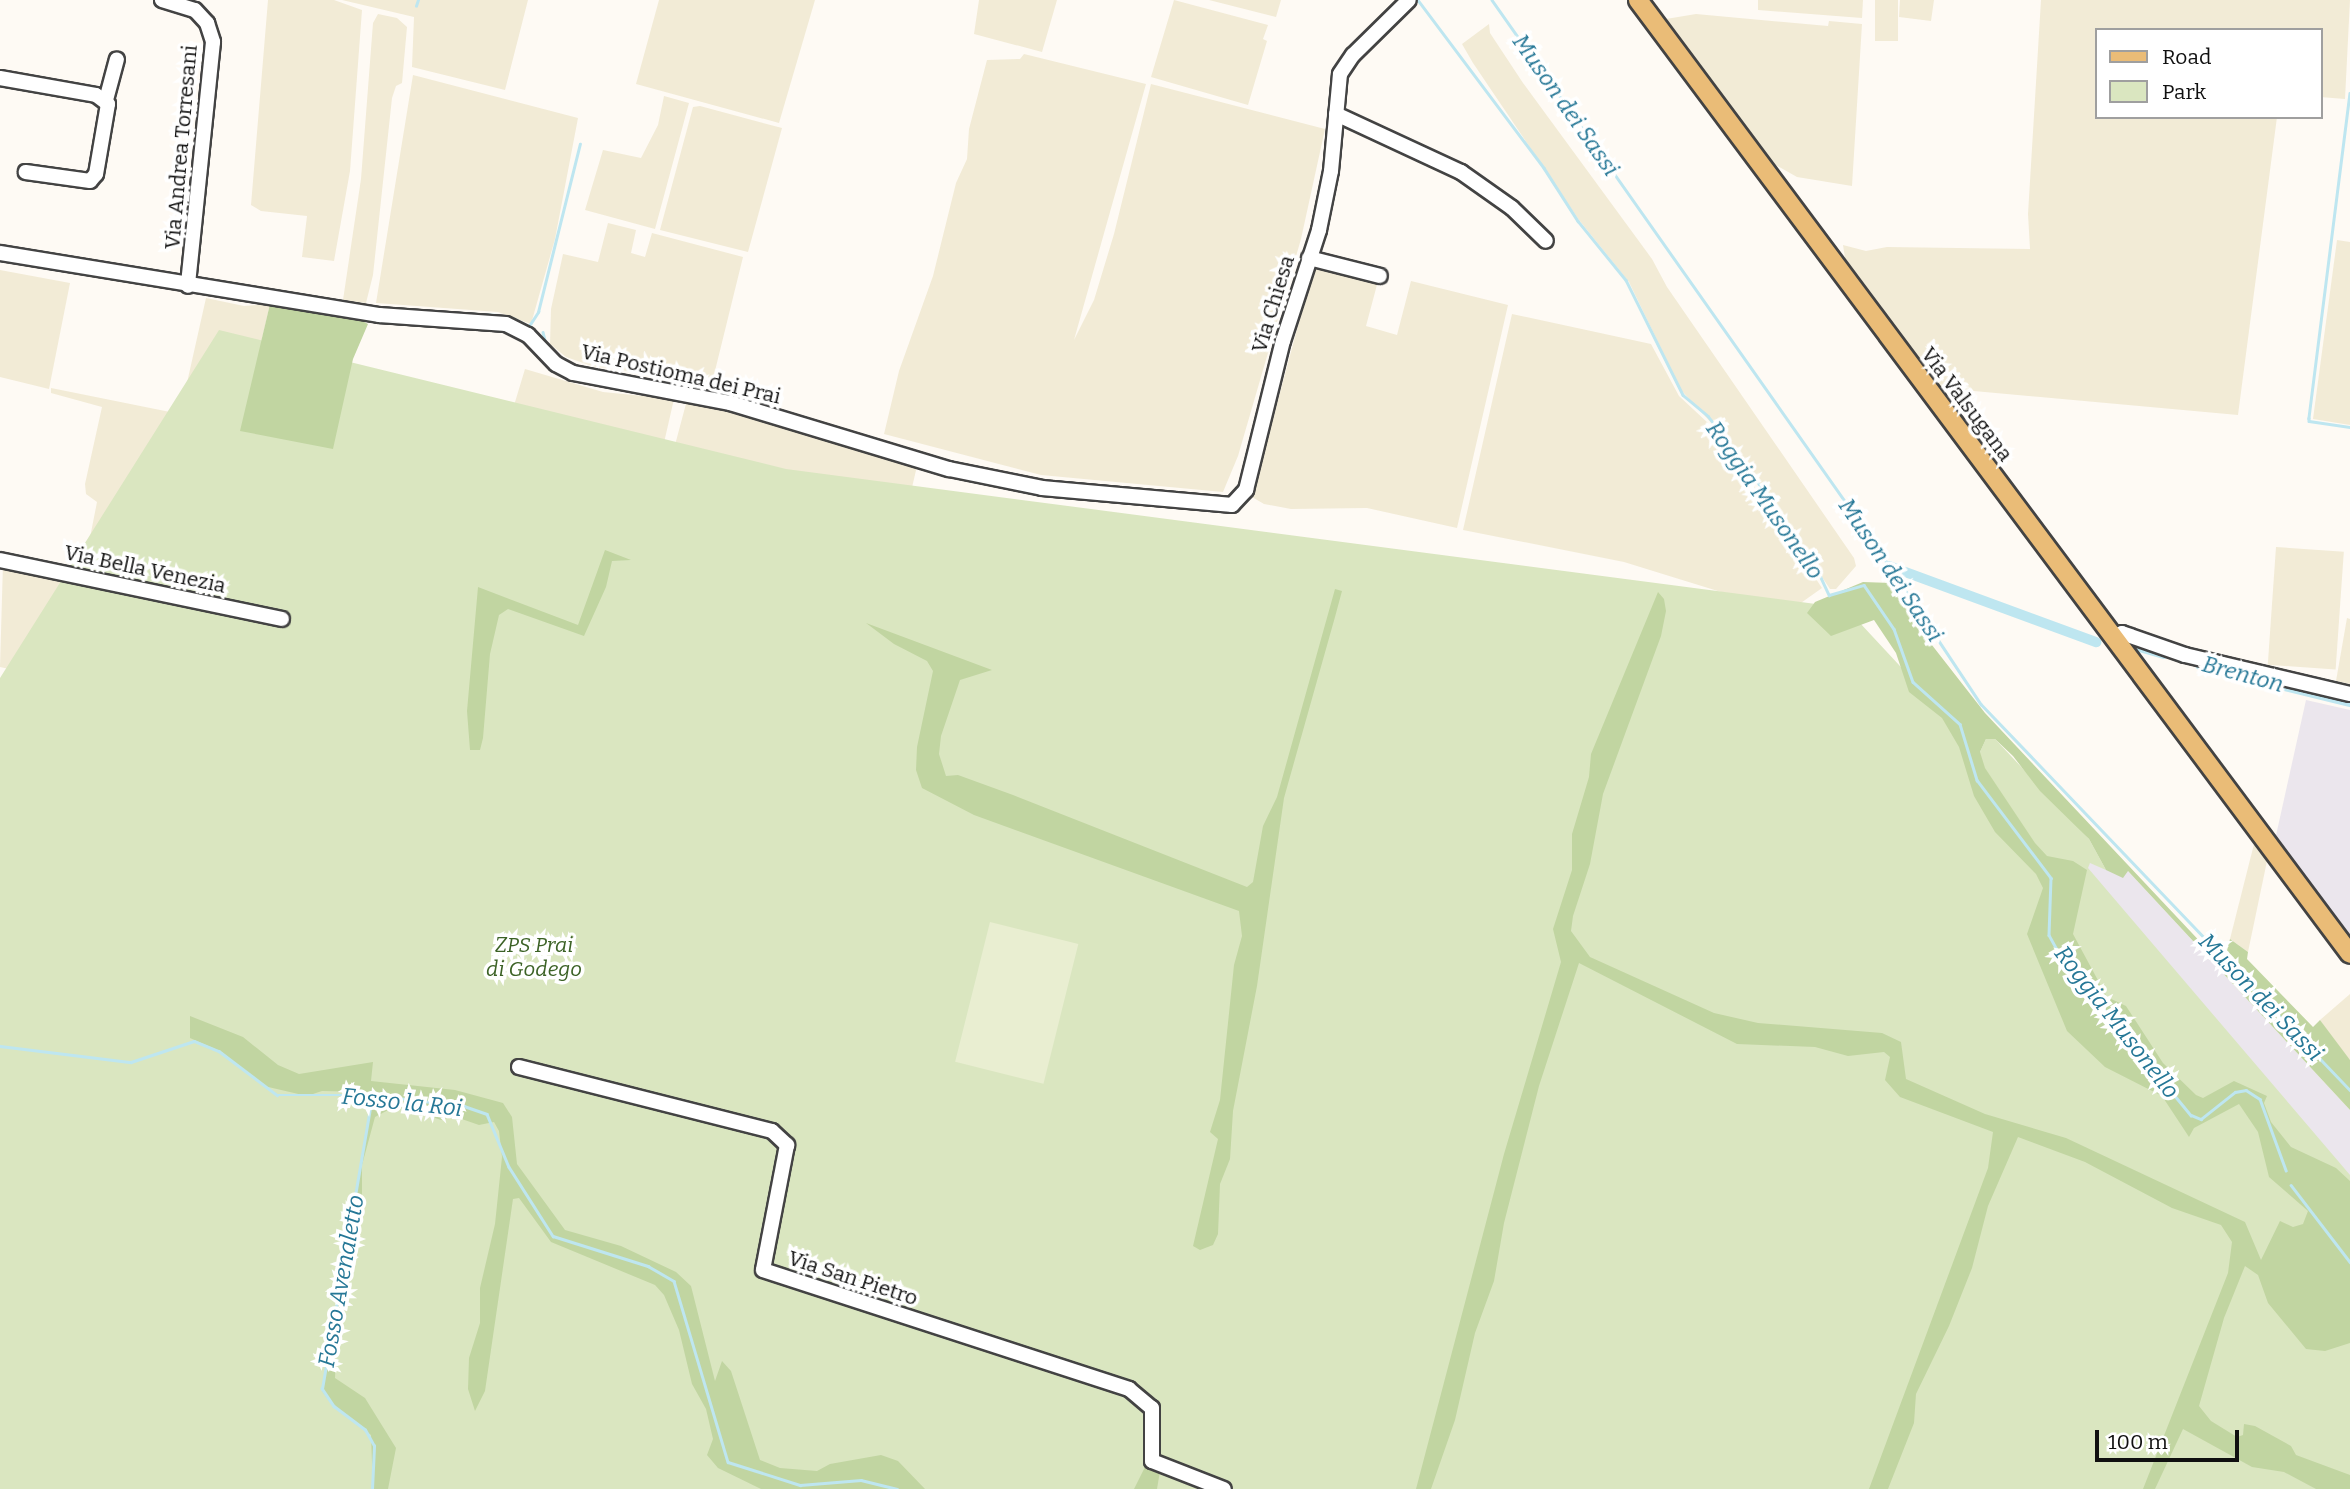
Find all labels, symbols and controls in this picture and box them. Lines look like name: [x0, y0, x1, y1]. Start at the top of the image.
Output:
legend: [2094, 28, 2322, 119]
water label: Muson dei Sassi: [1507, 29, 1625, 181]
street label: Via Andrea Torresani: [160, 44, 202, 250]
text: Road: [2162, 44, 2211, 70]
text: Park: [2162, 79, 2206, 105]
street label: Via Chiesa: [1246, 252, 1300, 356]
street label: Via Postioma dei Prai: [579, 339, 783, 409]
street label: Via Valsugana: [1916, 342, 2018, 466]
water label: Roggia Musonello: [1700, 416, 1830, 584]
water label: Muson dei Sassi: [1833, 493, 1949, 647]
street label: Via Bella Venezia: [62, 540, 228, 598]
water label: Brenton: [2199, 650, 2287, 698]
water label: Muson dei Sassi: [2193, 927, 2329, 1067]
park label: ZPS Prai di Godego: [486, 932, 582, 982]
water label: Roggia Musonello: [2049, 940, 2185, 1104]
water label: Fosso la Roi: [340, 1082, 464, 1122]
water label: Fosso Avenaletto: [312, 1193, 370, 1369]
street label: Via San Pietro: [785, 1245, 921, 1311]
scale bar: [2098, 1416, 2242, 1460]
text: 100 m: [2108, 1429, 2168, 1455]

